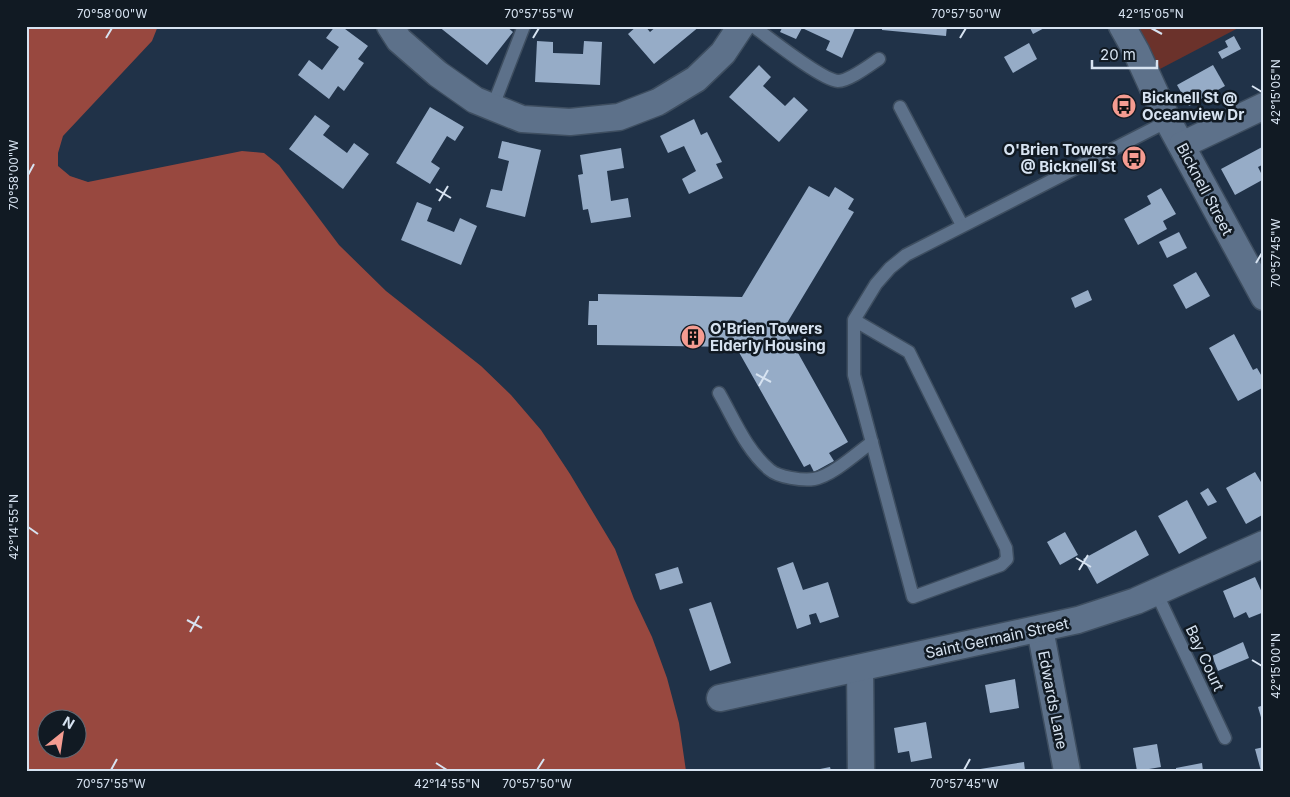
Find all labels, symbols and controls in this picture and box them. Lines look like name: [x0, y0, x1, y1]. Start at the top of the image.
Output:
text: 70°58'00"W: [77, 6, 147, 21]
text: 70°57'55"W: [504, 6, 574, 21]
text: 70°57'50"W: [931, 6, 1001, 21]
text: 42°15'05"N: [1118, 6, 1184, 21]
scale bar: [1092, 38, 1158, 70]
text: 20 m: [1100, 45, 1136, 64]
text: 42°15'05"N: [1268, 59, 1283, 125]
place label: Bicknell St @ Oceanview Dr: [1142, 88, 1244, 124]
bus stop icon: Bicknell St @ Oceanview Dr: [1111, 93, 1137, 119]
text: 70°58'00"W: [6, 140, 21, 210]
place label: O'Brien Towers @ Bicknell St: [1004, 140, 1116, 176]
street label: Bicknell Street: [1173, 140, 1237, 238]
bus stop icon: O'Brien Towers @ Bicknell St: [1121, 145, 1147, 171]
text: 70°57'45"W: [1268, 218, 1283, 288]
place label: O'Brien Towers Elderly Housing: [710, 319, 826, 355]
building icon: O'Brien Towers Elderly Housing: [680, 324, 706, 350]
text: 42°14'55"N: [6, 494, 21, 560]
street label: Saint Germain Street: [924, 614, 1071, 662]
street label: Bay Court: [1182, 622, 1228, 694]
text: 42°15'00"N: [1268, 633, 1283, 699]
street label: Edwards Lane: [1034, 649, 1072, 751]
north arrow: [38, 710, 88, 760]
text: N: [60, 712, 78, 732]
text: 70°57'55"W: [76, 776, 146, 791]
text: 42°14'55"N: [414, 776, 480, 791]
text: 70°57'50"W: [502, 776, 572, 791]
text: 70°57'45"W: [929, 776, 999, 791]

